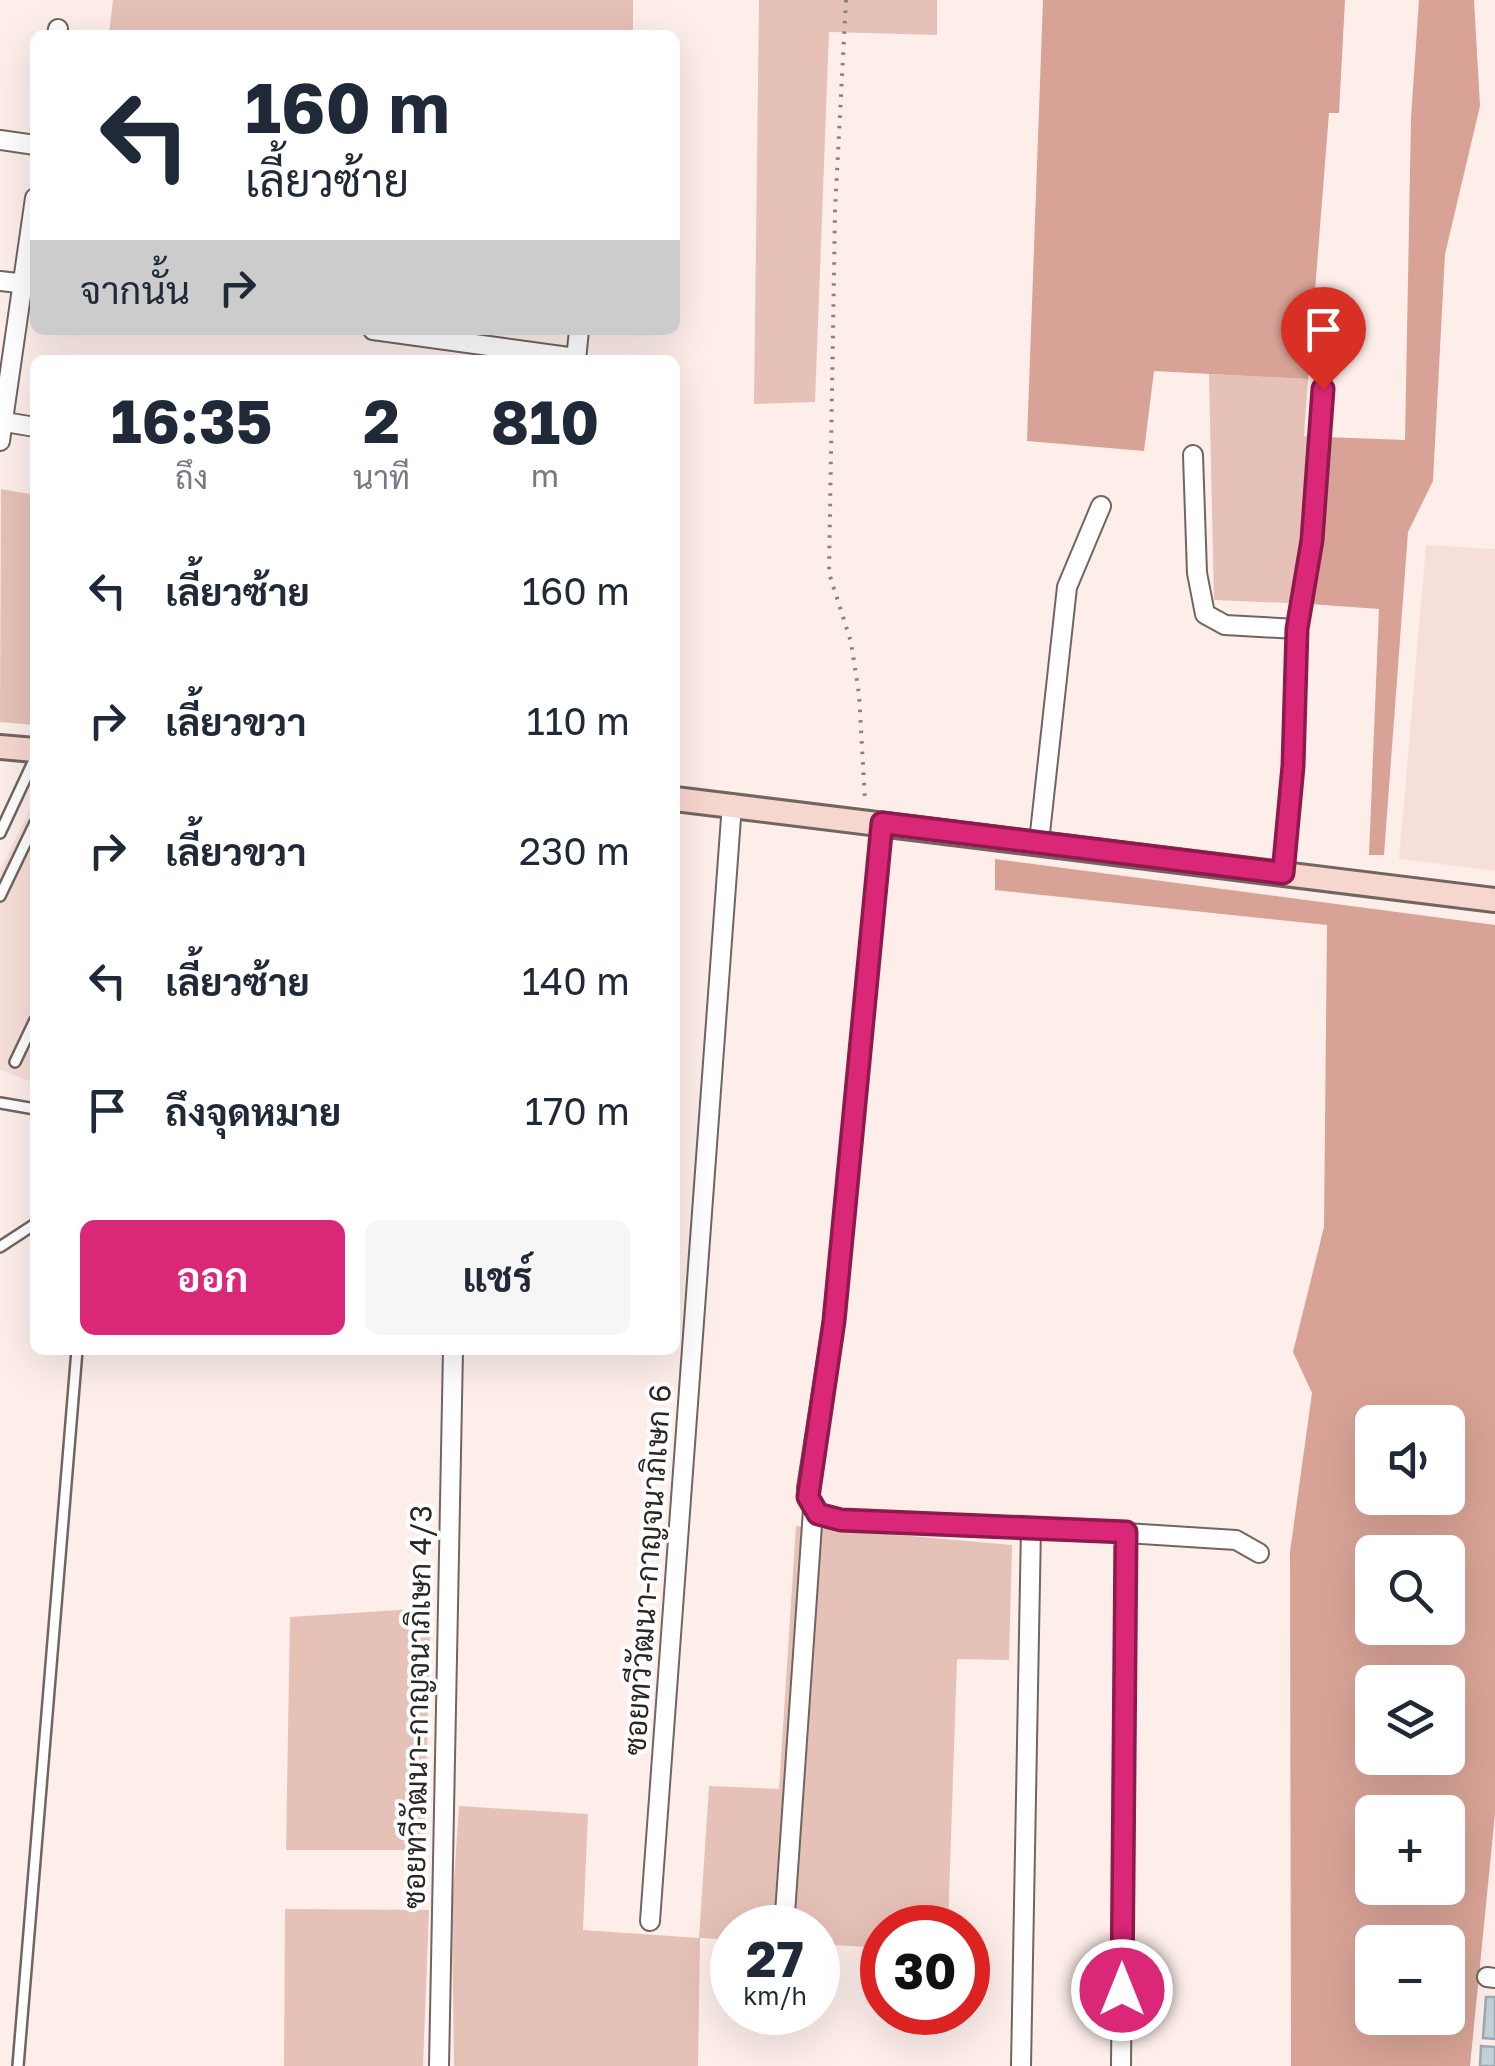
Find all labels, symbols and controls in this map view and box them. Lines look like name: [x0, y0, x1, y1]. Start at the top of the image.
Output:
text: 160 m: [245, 64, 450, 148]
icon: left: [80, 70, 210, 200]
text: เลี้ยวซ้าย: [245, 153, 409, 207]
icon: right: [210, 260, 265, 315]
text: จากนั้น: [80, 267, 190, 312]
pin: [1281, 287, 1366, 390]
icon: arrive: [1296, 302, 1351, 357]
text: 16:35: [111, 384, 272, 456]
text: 2: [363, 384, 400, 456]
text: 810: [491, 385, 599, 457]
text: m: [531, 456, 559, 494]
text: ถึง: [175, 458, 208, 496]
text: นาที: [353, 458, 410, 496]
icon: left: [80, 563, 135, 618]
text: 160 m: [522, 568, 630, 613]
text: เลี้ยวซ้าย: [165, 569, 310, 614]
icon: right: [80, 693, 135, 748]
text: 110 m: [526, 698, 630, 743]
text: เลี้ยวขวา: [165, 699, 307, 744]
icon: right: [80, 823, 135, 878]
text: 230 m: [519, 828, 630, 873]
text: เลี้ยวขวา: [165, 829, 307, 874]
icon: left: [80, 953, 135, 1008]
text: 140 m: [522, 958, 630, 1003]
text: เลี้ยวซ้าย: [165, 959, 310, 1004]
icon: arrive: [80, 1083, 135, 1138]
text: 170 m: [525, 1088, 630, 1133]
text: ถึงจุดหมาย: [165, 1089, 341, 1134]
button: ออก: [80, 1220, 345, 1335]
button: แชร์: [365, 1220, 630, 1335]
street label: ซอยทวีวัฒนา-กาญจนาภิเษก 6: [616, 1383, 679, 1757]
map controls: [1355, 1405, 1465, 2035]
button: sound: [1355, 1405, 1465, 1515]
street label: ซอยทวีวัฒนา-กาญจนาภิเษก 4/3: [395, 1505, 440, 1909]
button: search: [1355, 1535, 1465, 1645]
button: layers: [1355, 1665, 1465, 1775]
button: +: [1355, 1795, 1465, 1905]
speed limit sign: 30: [860, 1905, 990, 2035]
button: −: [1355, 1925, 1465, 2035]
text: 27: [746, 1928, 804, 1988]
position arrow: [1070, 1938, 1174, 2042]
text: km/h: [743, 1980, 807, 2011]

